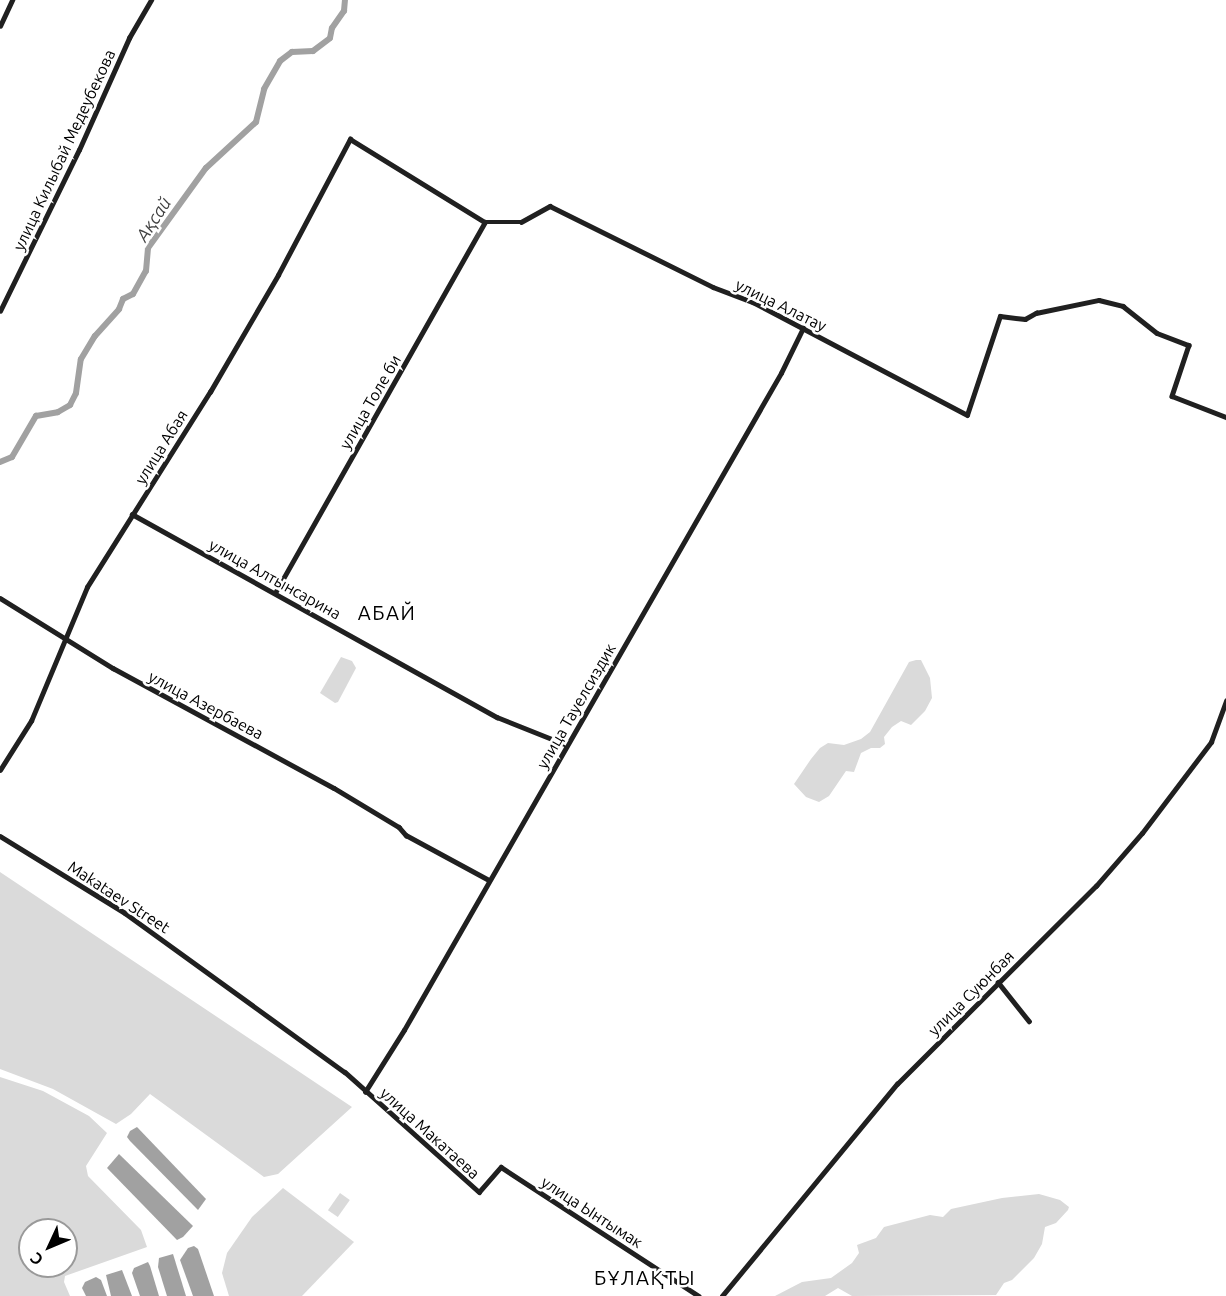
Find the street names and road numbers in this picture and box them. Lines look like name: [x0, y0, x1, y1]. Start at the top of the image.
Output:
street label: улица Килыбай Медеубекова: [9, 46, 119, 254]
street label: улица Алатау: [732, 275, 830, 335]
street label: улица Толе би: [335, 351, 405, 453]
street label: улица Абая: [131, 406, 191, 488]
street label: улица Алтынсарина: [206, 535, 344, 623]
street label: улица Тауелсиздик: [532, 640, 620, 772]
street label: улица Азербаева: [145, 667, 267, 743]
street label: Makataev Street: [64, 857, 174, 937]
street label: улица Суюнбая: [924, 946, 1018, 1040]
street label: улица Макатаева: [376, 1083, 484, 1183]
street label: улица Ынтымак: [538, 1172, 646, 1252]

